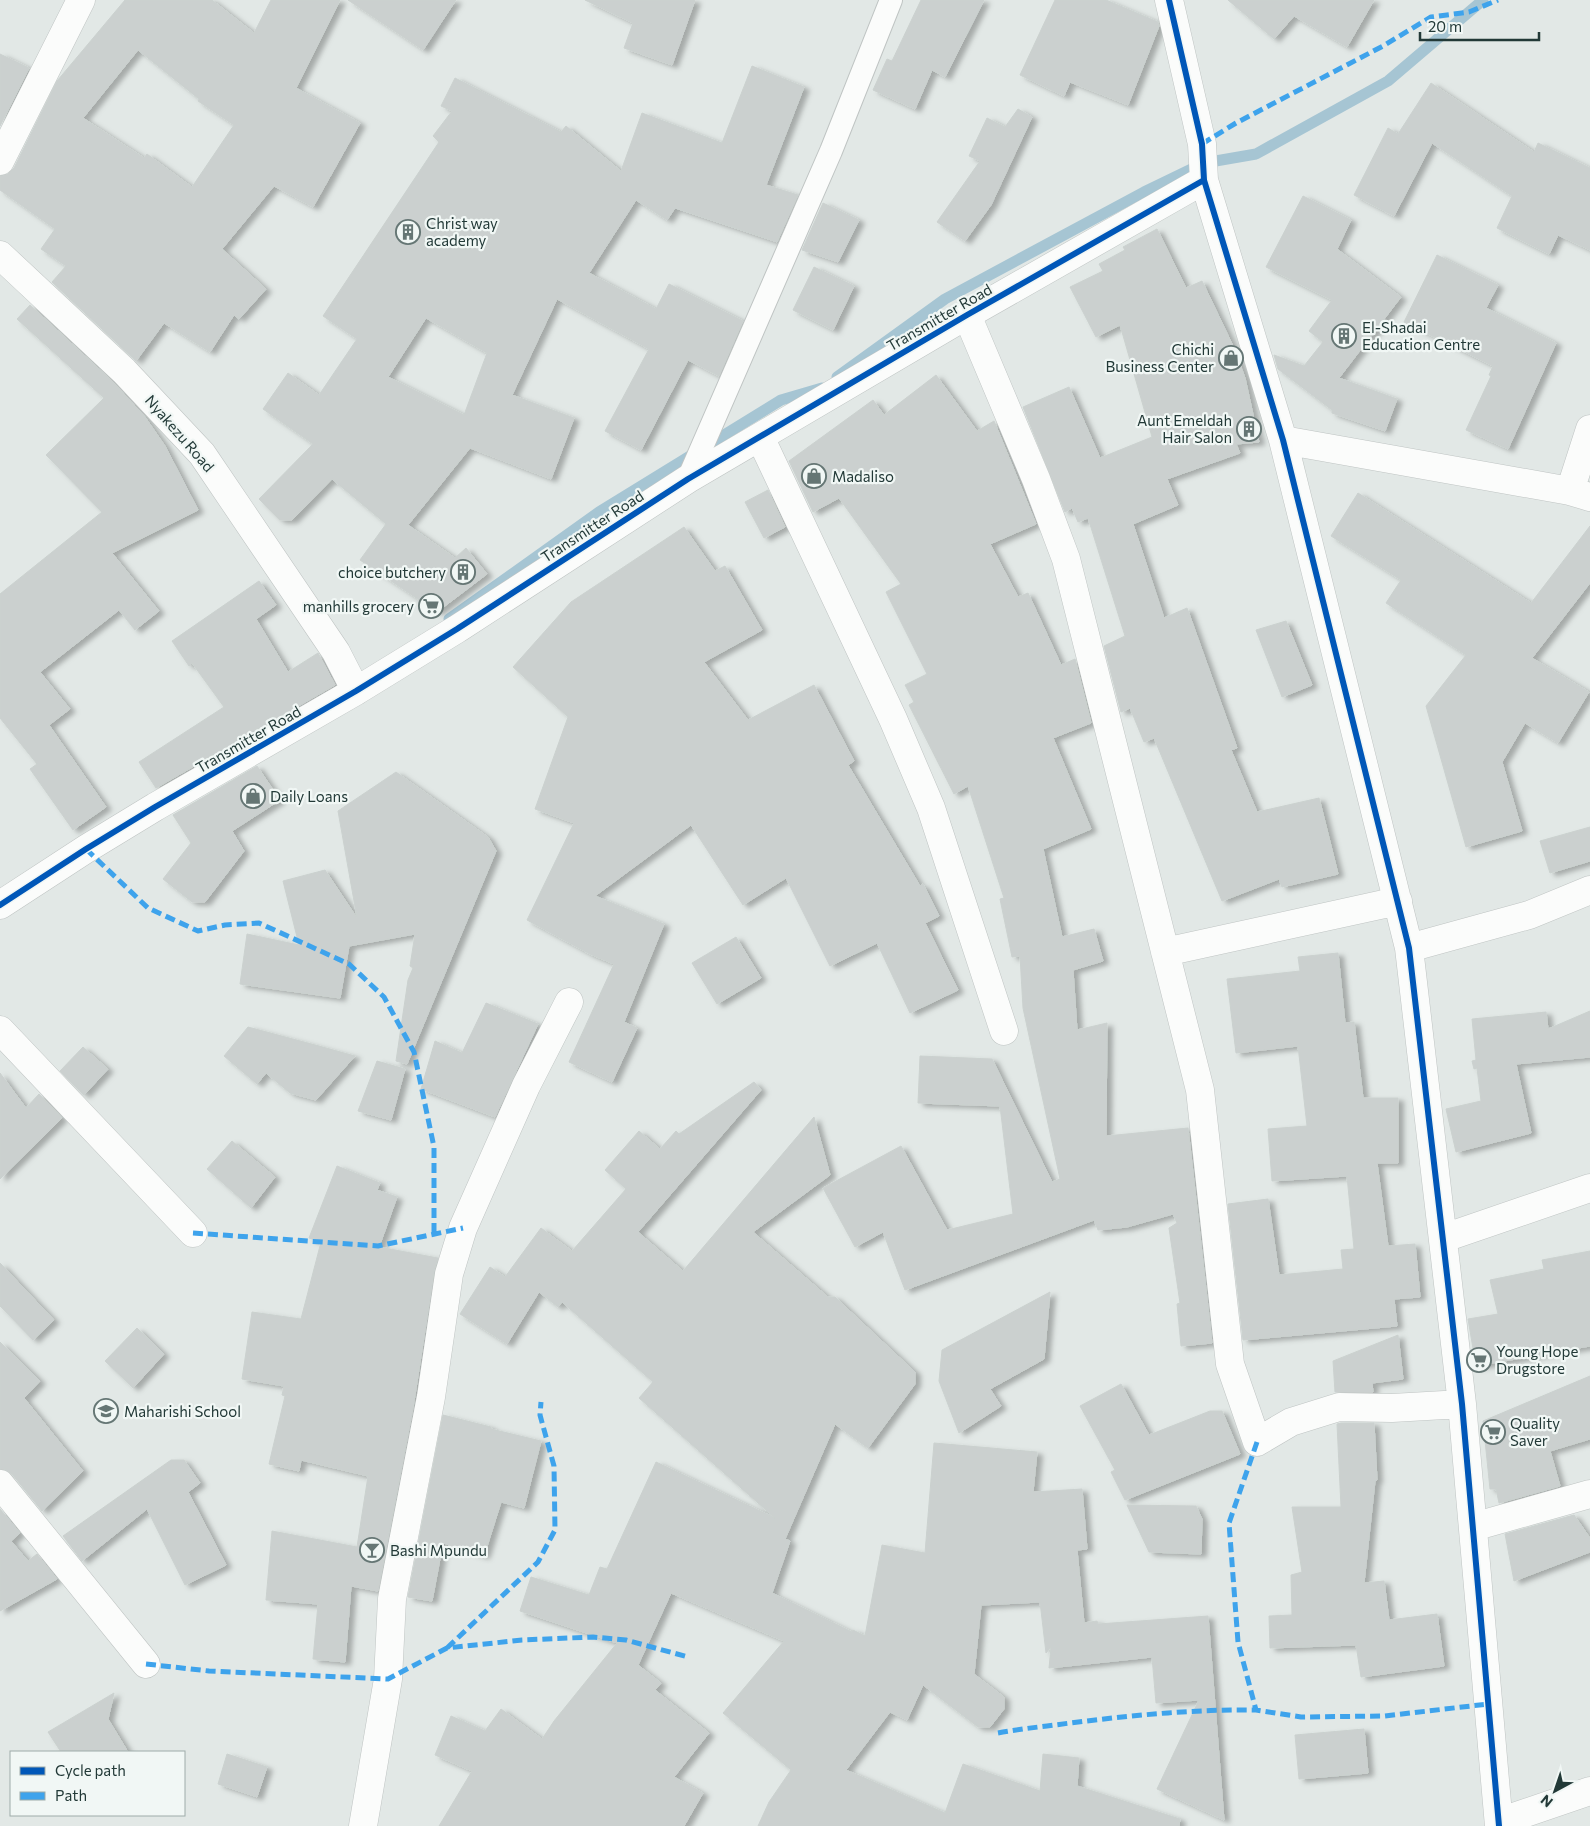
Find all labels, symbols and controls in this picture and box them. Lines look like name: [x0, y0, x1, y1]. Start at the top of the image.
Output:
scale bar: [1420, 10, 1539, 42]
text: 20 m: [1428, 17, 1462, 35]
place label: Christ way academy: [426, 214, 498, 249]
building icon: Christ way academy: [395, 219, 421, 245]
street label: Transmitter Road: [883, 280, 995, 354]
place label: El-Shadai Education Centre: [1362, 318, 1480, 353]
building icon: El-Shadai Education Centre: [1331, 323, 1357, 349]
place label: Chichi Business Center: [1106, 340, 1214, 375]
shop icon: Chichi Business Center: [1218, 345, 1244, 371]
street label: Nyakezu Road: [142, 391, 218, 475]
place label: Aunt Emeldah Hair Salon: [1137, 411, 1232, 446]
building icon: Aunt Emeldah Hair Salon: [1236, 416, 1262, 442]
shop icon: Madaliso: [801, 463, 827, 489]
place label: Madaliso: [832, 467, 894, 485]
street label: Transmitter Road: [537, 486, 647, 566]
building icon: choice butchery: [450, 559, 476, 585]
place label: choice butchery: [338, 563, 446, 581]
supermarket icon: manhills grocery: [418, 593, 444, 619]
place label: manhills grocery: [303, 597, 414, 615]
street label: Transmitter Road: [192, 702, 304, 776]
shop icon: Daily Loans: [240, 783, 266, 809]
place label: Daily Loans: [270, 787, 348, 805]
place label: Young Hope Drugstore: [1496, 1342, 1578, 1377]
supermarket icon: Young Hope Drugstore: [1466, 1347, 1492, 1373]
school or university icon: Maharishi School: [93, 1398, 119, 1424]
place label: Maharishi School: [124, 1402, 241, 1420]
place label: Quality Saver: [1510, 1414, 1560, 1449]
supermarket icon: Quality Saver: [1480, 1419, 1506, 1445]
bar icon: Bashi Mpundu: [359, 1537, 385, 1563]
place label: Bashi Mpundu: [390, 1541, 487, 1559]
legend: [10, 1751, 185, 1816]
text: Cycle path: [55, 1761, 126, 1779]
north arrow: [1530, 1766, 1580, 1816]
text: Path: [55, 1786, 87, 1804]
text: N: [1537, 1791, 1556, 1811]

